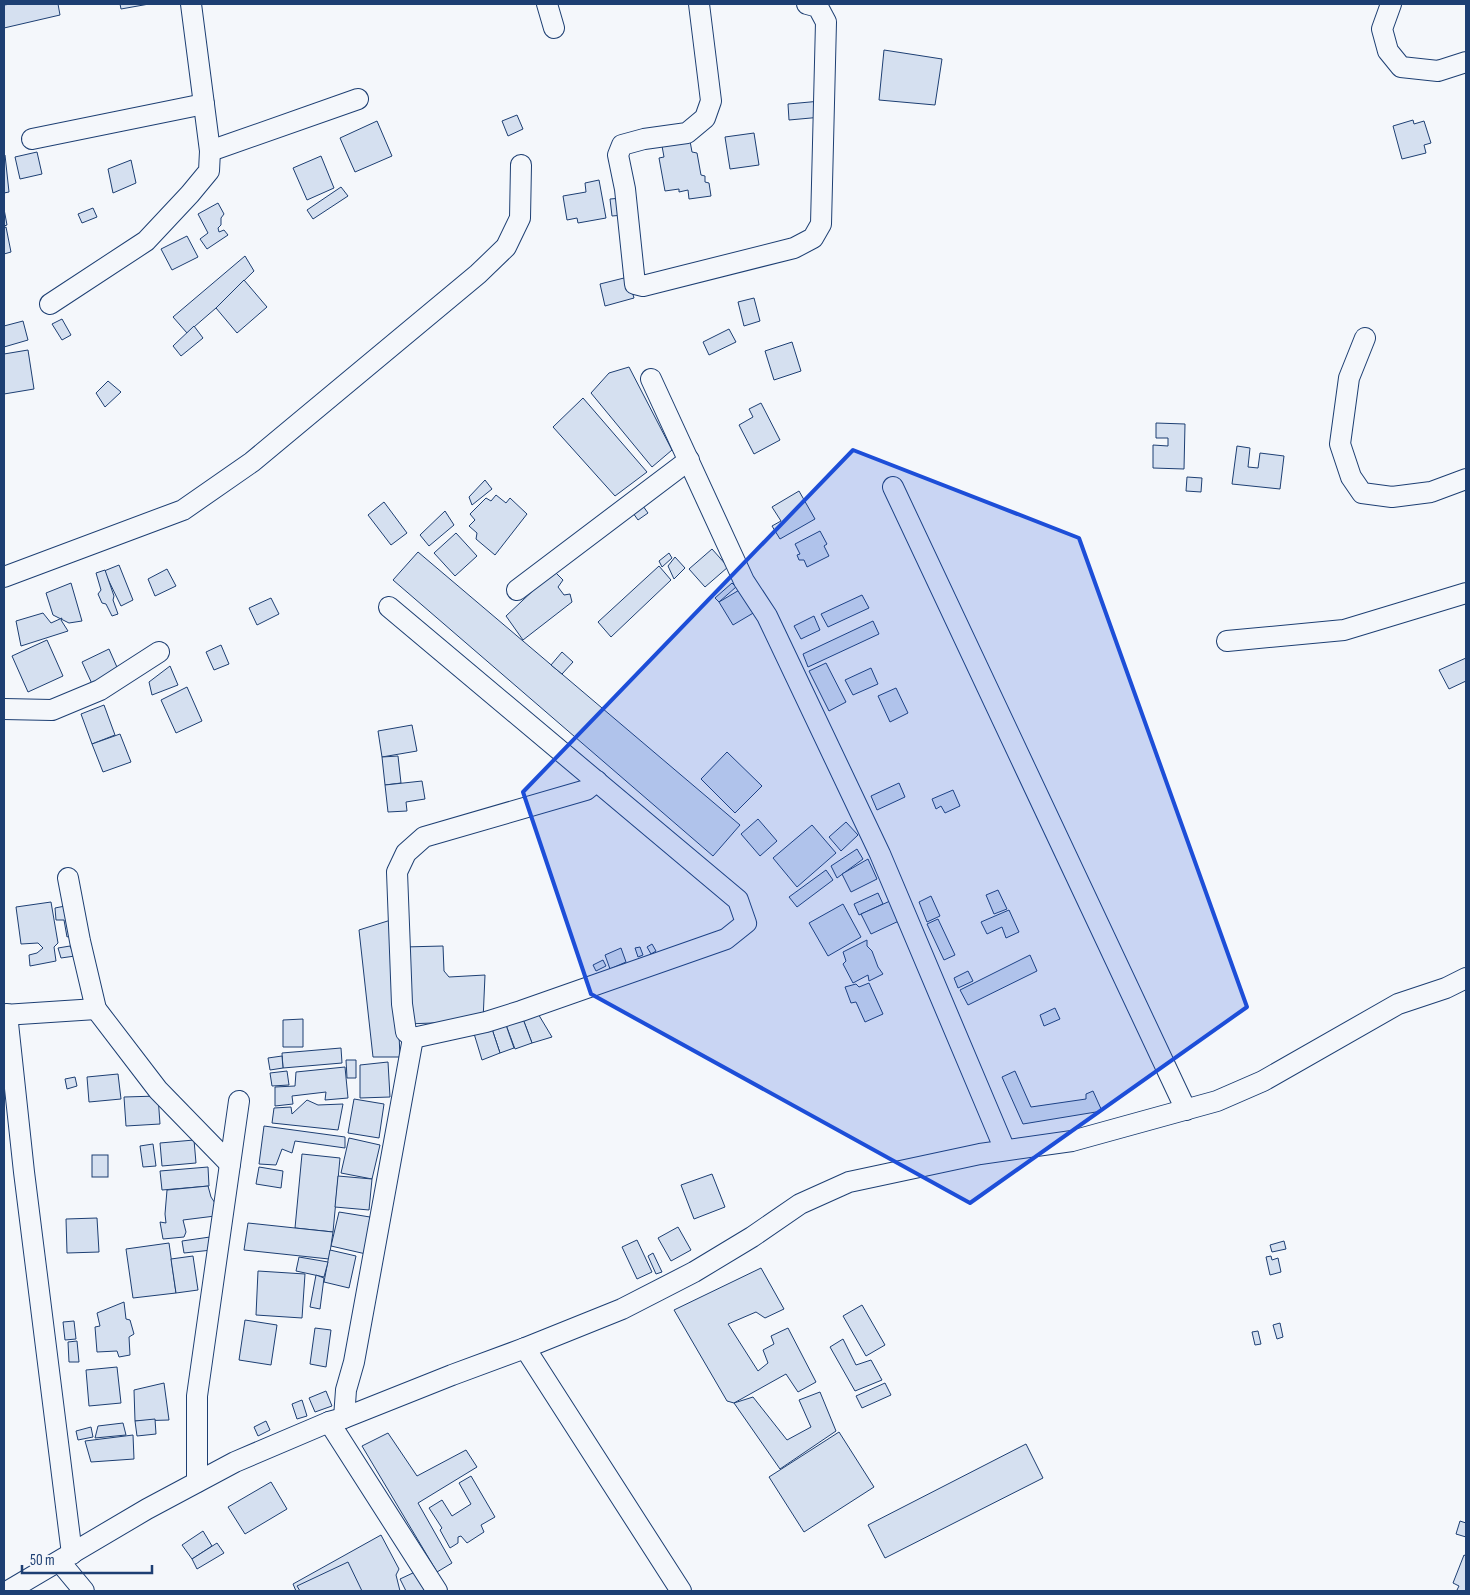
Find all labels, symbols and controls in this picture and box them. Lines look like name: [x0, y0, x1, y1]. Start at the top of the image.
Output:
scale bar: [22, 1542, 152, 1574]
text: 50 m: [30, 1551, 55, 1570]

